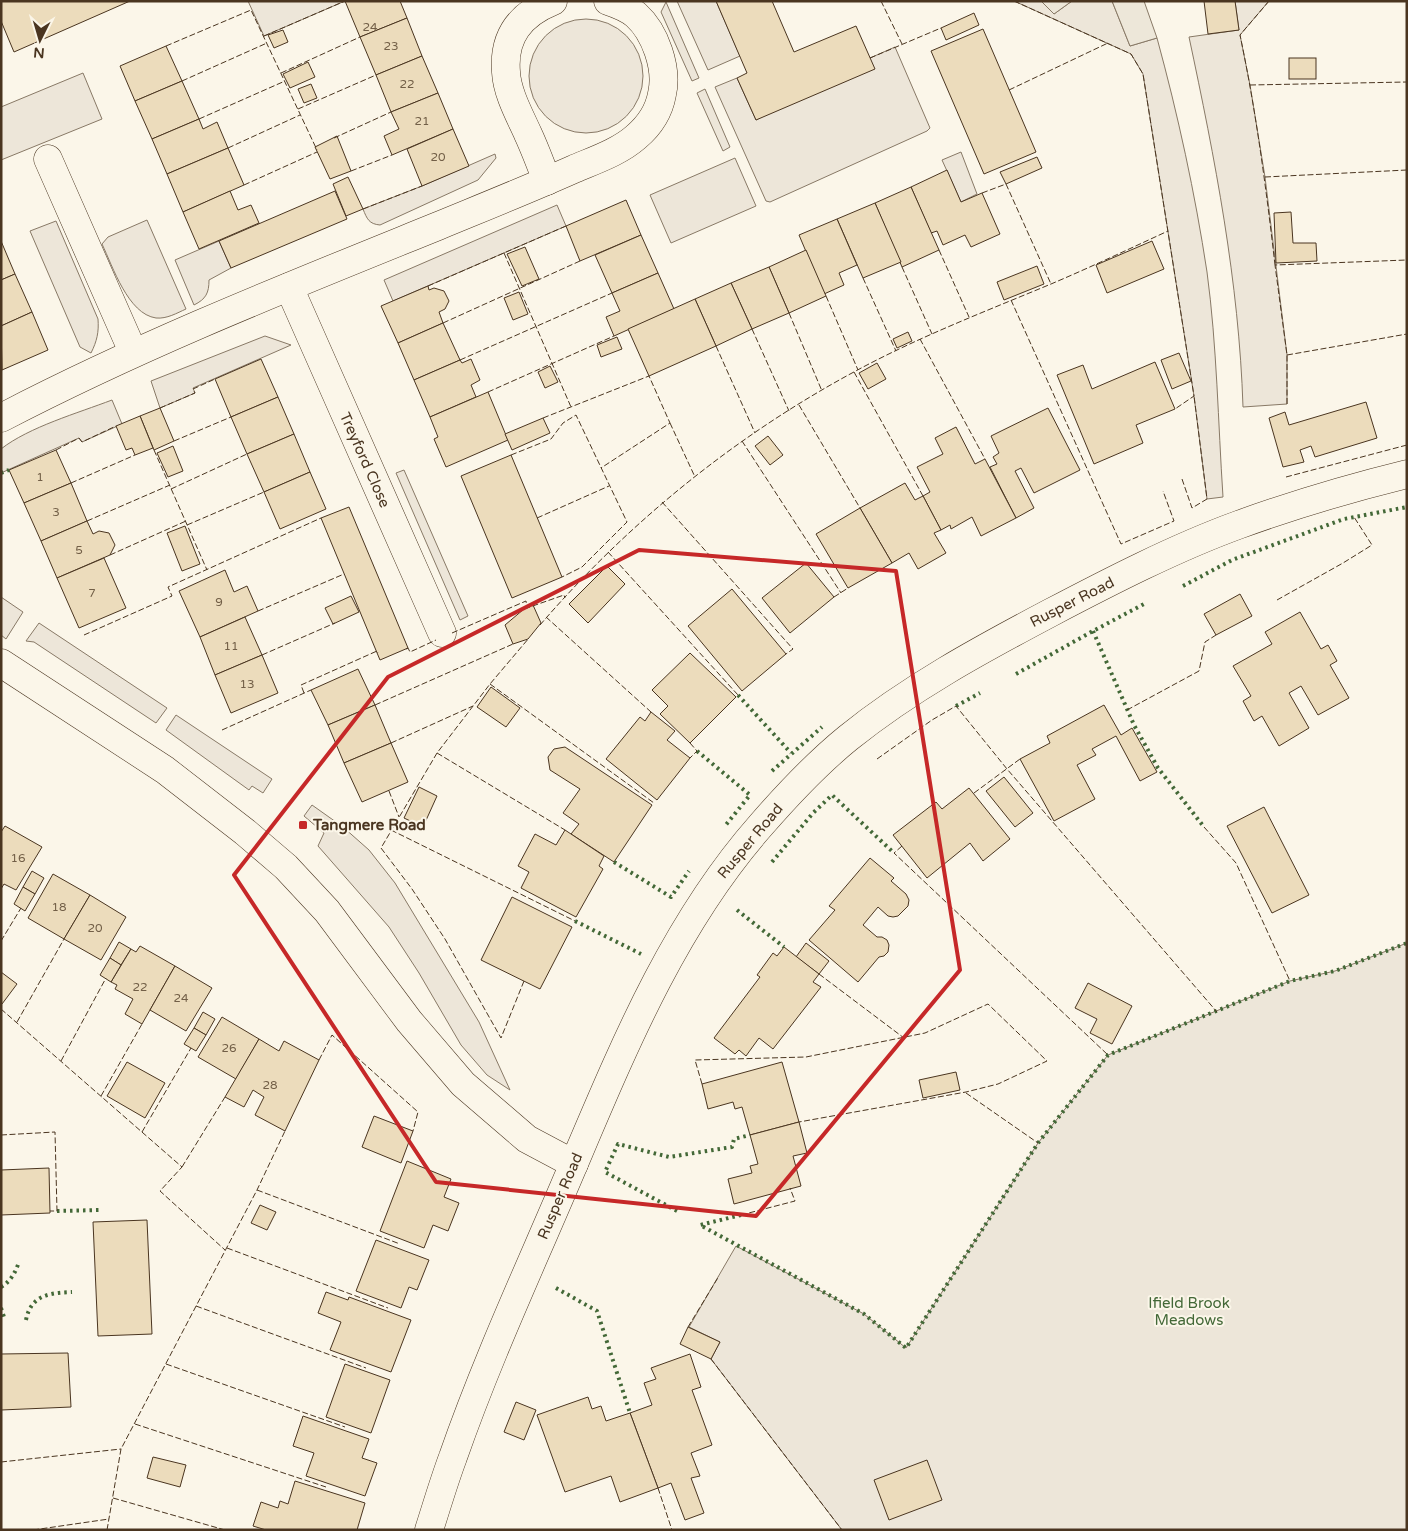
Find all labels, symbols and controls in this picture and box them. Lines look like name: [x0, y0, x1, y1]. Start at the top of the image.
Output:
north arrow: [15, 15, 65, 65]
house number: 24: [362, 20, 378, 34]
house number: 23: [383, 39, 399, 53]
text: N: [33, 43, 45, 61]
house number: 22: [399, 77, 415, 91]
house number: 21: [414, 114, 430, 128]
house number: 20: [430, 150, 446, 164]
street label: Treyford Close: [336, 410, 394, 510]
house number: 1: [36, 470, 44, 484]
house number: 3: [52, 505, 60, 519]
house number: 5: [75, 543, 83, 557]
street label: Rusper Road: [1027, 573, 1117, 631]
house number: 7: [88, 586, 96, 600]
house number: 9: [215, 595, 223, 609]
house number: 11: [223, 639, 239, 653]
house number: 13: [239, 677, 255, 691]
street label: Rusper Road: [713, 800, 787, 882]
place label: Tangmere Road: [312, 816, 426, 835]
marker: Tangmere Road: [297, 819, 309, 831]
house number: 16: [10, 851, 26, 865]
house number: 18: [51, 900, 67, 914]
house number: 20: [87, 921, 103, 935]
house number: 22: [132, 980, 148, 994]
house number: 24: [173, 991, 189, 1005]
house number: 26: [221, 1041, 237, 1055]
house number: 28: [262, 1078, 278, 1092]
street label: Rusper Road: [534, 1150, 586, 1242]
park label: Ifield Brook Meadows: [1148, 1294, 1230, 1329]

